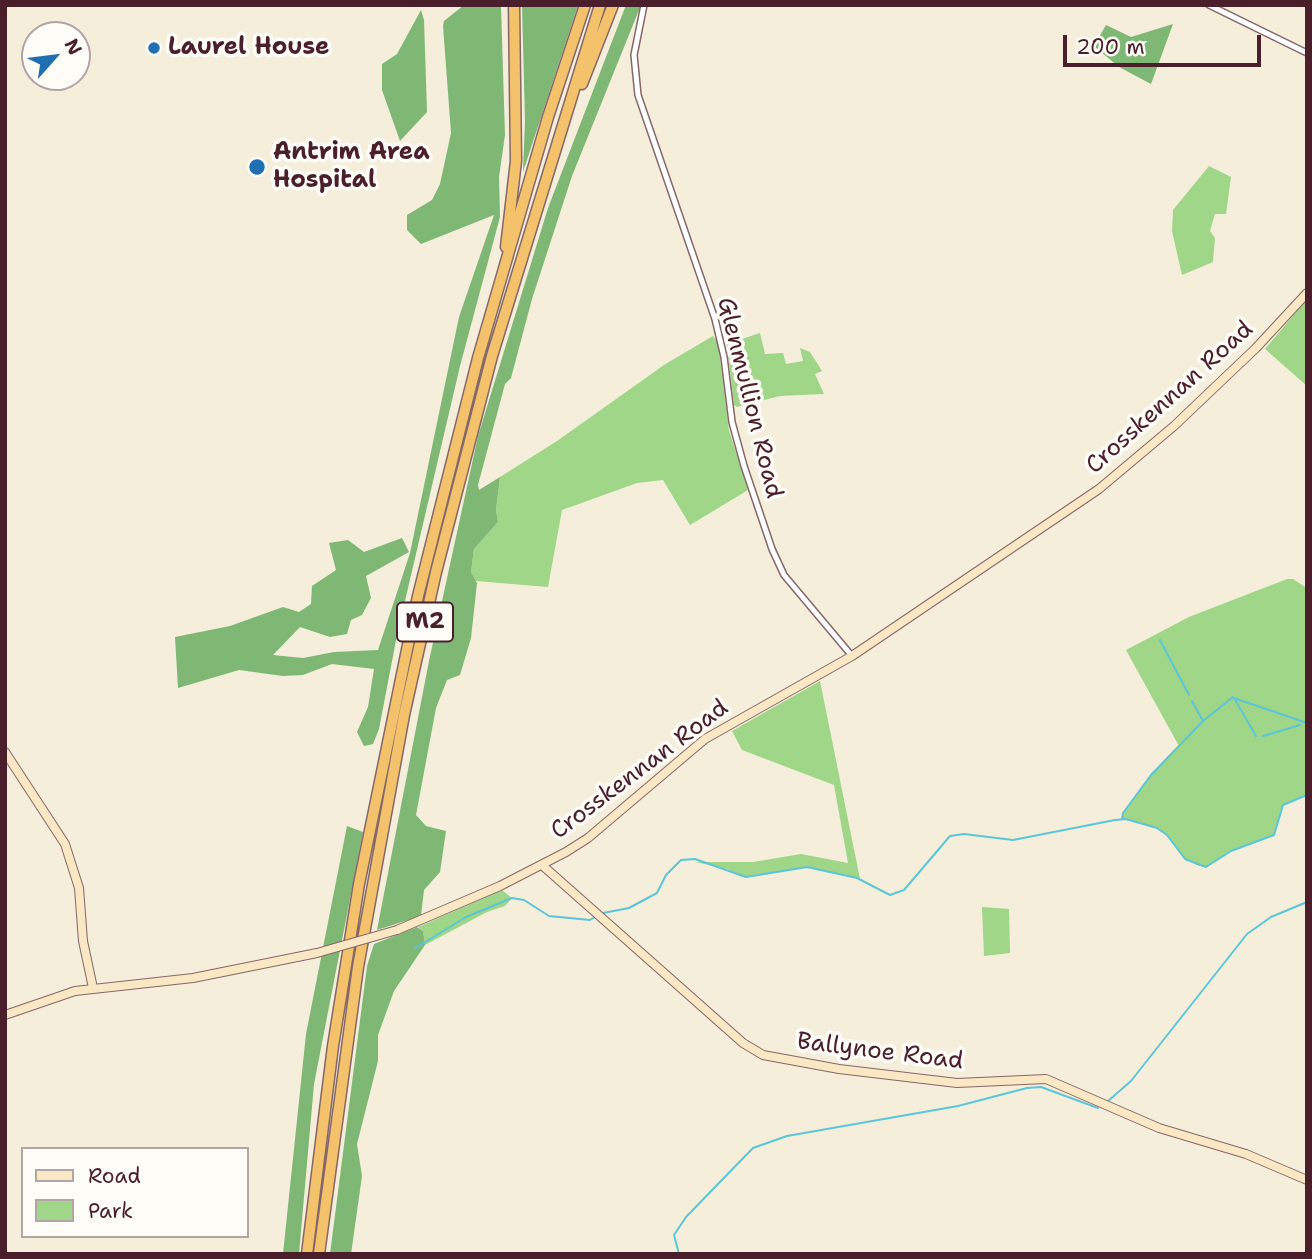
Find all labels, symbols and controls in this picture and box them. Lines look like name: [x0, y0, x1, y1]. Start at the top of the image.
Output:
north arrow: [21, 21, 91, 91]
scale bar: [1067, 21, 1265, 65]
text: 200 m: [1076, 33, 1145, 61]
text: N: [59, 34, 88, 59]
place label: Laurel House: [168, 34, 329, 62]
marker: Laurel House: [146, 40, 162, 56]
place label: Antrim Area Hospital: [273, 139, 430, 195]
marker: Antrim Area Hospital: [247, 157, 267, 177]
street label: Glenmullion Road: [710, 295, 788, 501]
street label: Crosskennan Road: [1081, 315, 1259, 481]
road number: M2: [397, 602, 453, 642]
street label: Crosskennan Road: [546, 694, 734, 846]
street label: Ballynoe Road: [795, 1028, 965, 1076]
legend: [21, 1147, 248, 1238]
text: Road: [88, 1162, 141, 1190]
text: Park: [88, 1197, 133, 1225]

